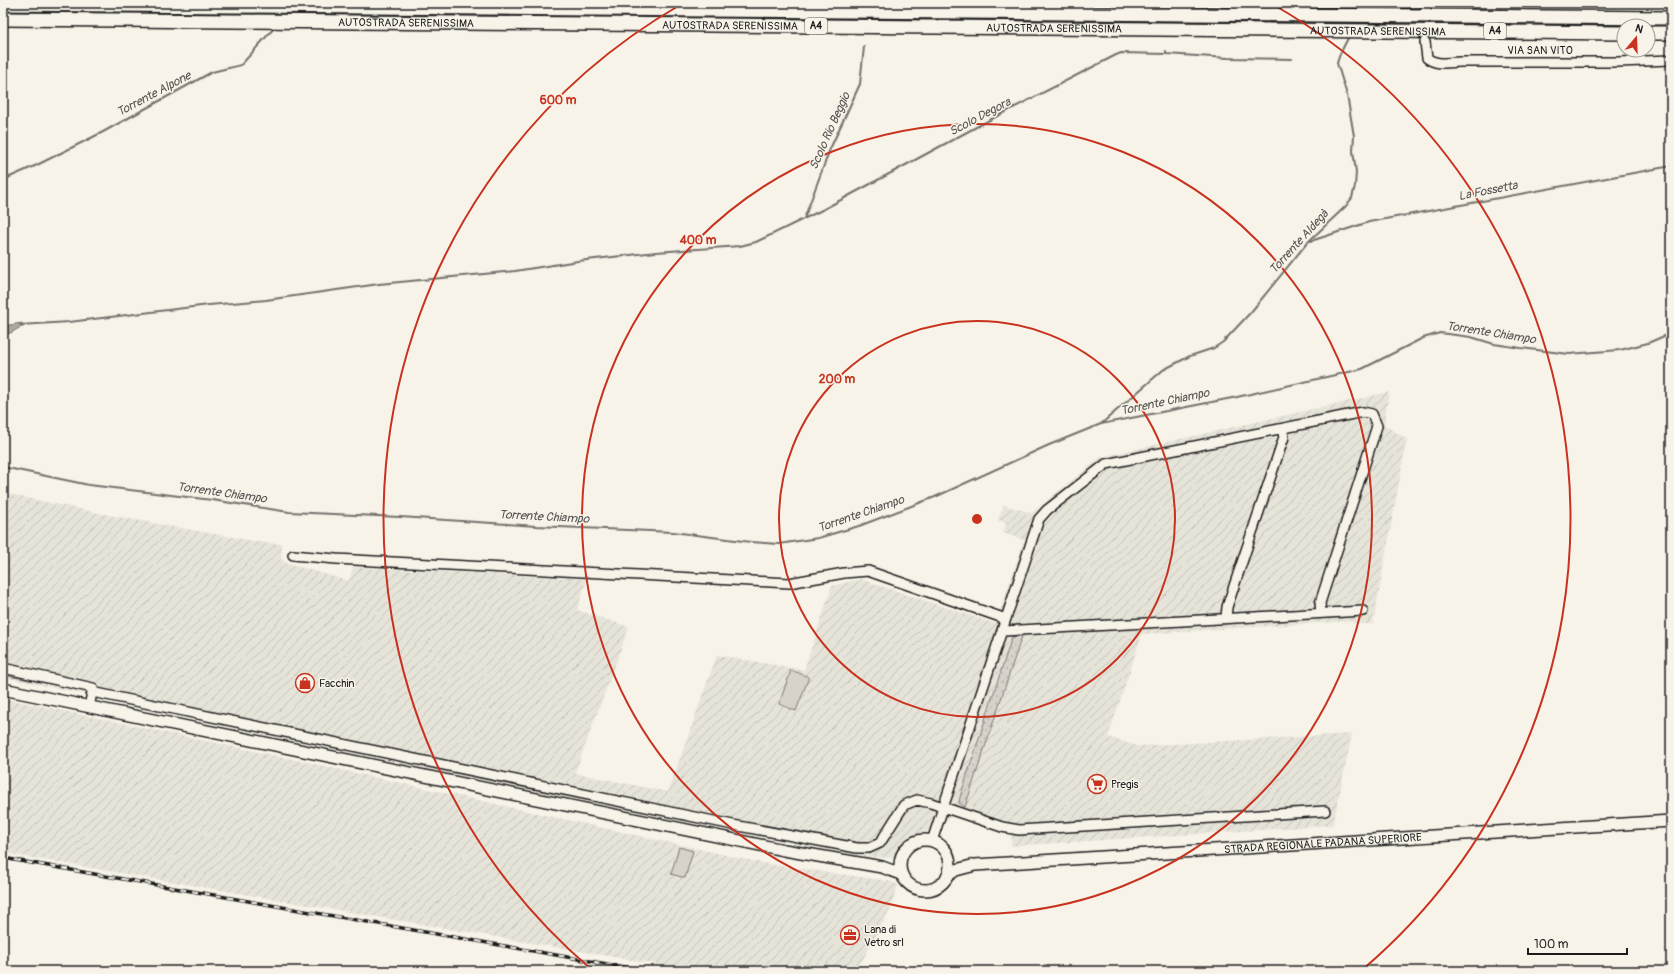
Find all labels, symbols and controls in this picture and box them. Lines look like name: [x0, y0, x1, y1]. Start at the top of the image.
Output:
street label: AUTOSTRADA SERENISSIMA: [338, 15, 474, 30]
street label: AUTOSTRADA SERENISSIMA: [662, 18, 798, 32]
road number: A4: [805, 18, 827, 34]
north arrow: [1616, 18, 1656, 58]
street label: AUTOSTRADA SERENISSIMA: [986, 21, 1122, 35]
text: N: [1633, 22, 1645, 37]
road number: A4: [1484, 23, 1506, 39]
street label: AUTOSTRADA SERENISSIMA: [1310, 24, 1446, 38]
street label: VIA SAN VITO: [1507, 44, 1573, 57]
water label: Torrente Alpone: [114, 68, 195, 120]
water label: Scolo Rio Beggio: [806, 89, 854, 172]
text: 600 m: [540, 93, 577, 108]
water label: Scolo Degora: [947, 94, 1014, 139]
water label: La Fossetta: [1457, 178, 1520, 204]
water label: Torrente Aldegà: [1266, 206, 1333, 277]
text: 400 m: [679, 233, 717, 248]
water label: Torrente Chiampo: [1445, 319, 1538, 348]
text: 200 m: [819, 372, 856, 387]
water label: Torrente Chiampo: [1119, 385, 1212, 419]
water label: Torrente Chiampo: [176, 479, 269, 507]
water label: Torrente Chiampo: [816, 492, 908, 536]
water label: Torrente Chiampo: [499, 507, 591, 527]
centre of rings: [970, 512, 984, 526]
shop icon: Facchin: [294, 672, 316, 694]
place label: Facchin: [319, 677, 355, 690]
supermarket icon: Pregis: [1086, 773, 1108, 795]
place label: Pregis: [1111, 778, 1138, 791]
street label: STRADA REGIONALE PADANA SUPERIORE: [1224, 830, 1422, 856]
place label: Lana di Vetro srl: [864, 923, 904, 949]
office icon: Lana di Vetro srl: [839, 924, 861, 946]
scale bar: [1528, 930, 1627, 956]
text: 100 m: [1534, 937, 1569, 952]

